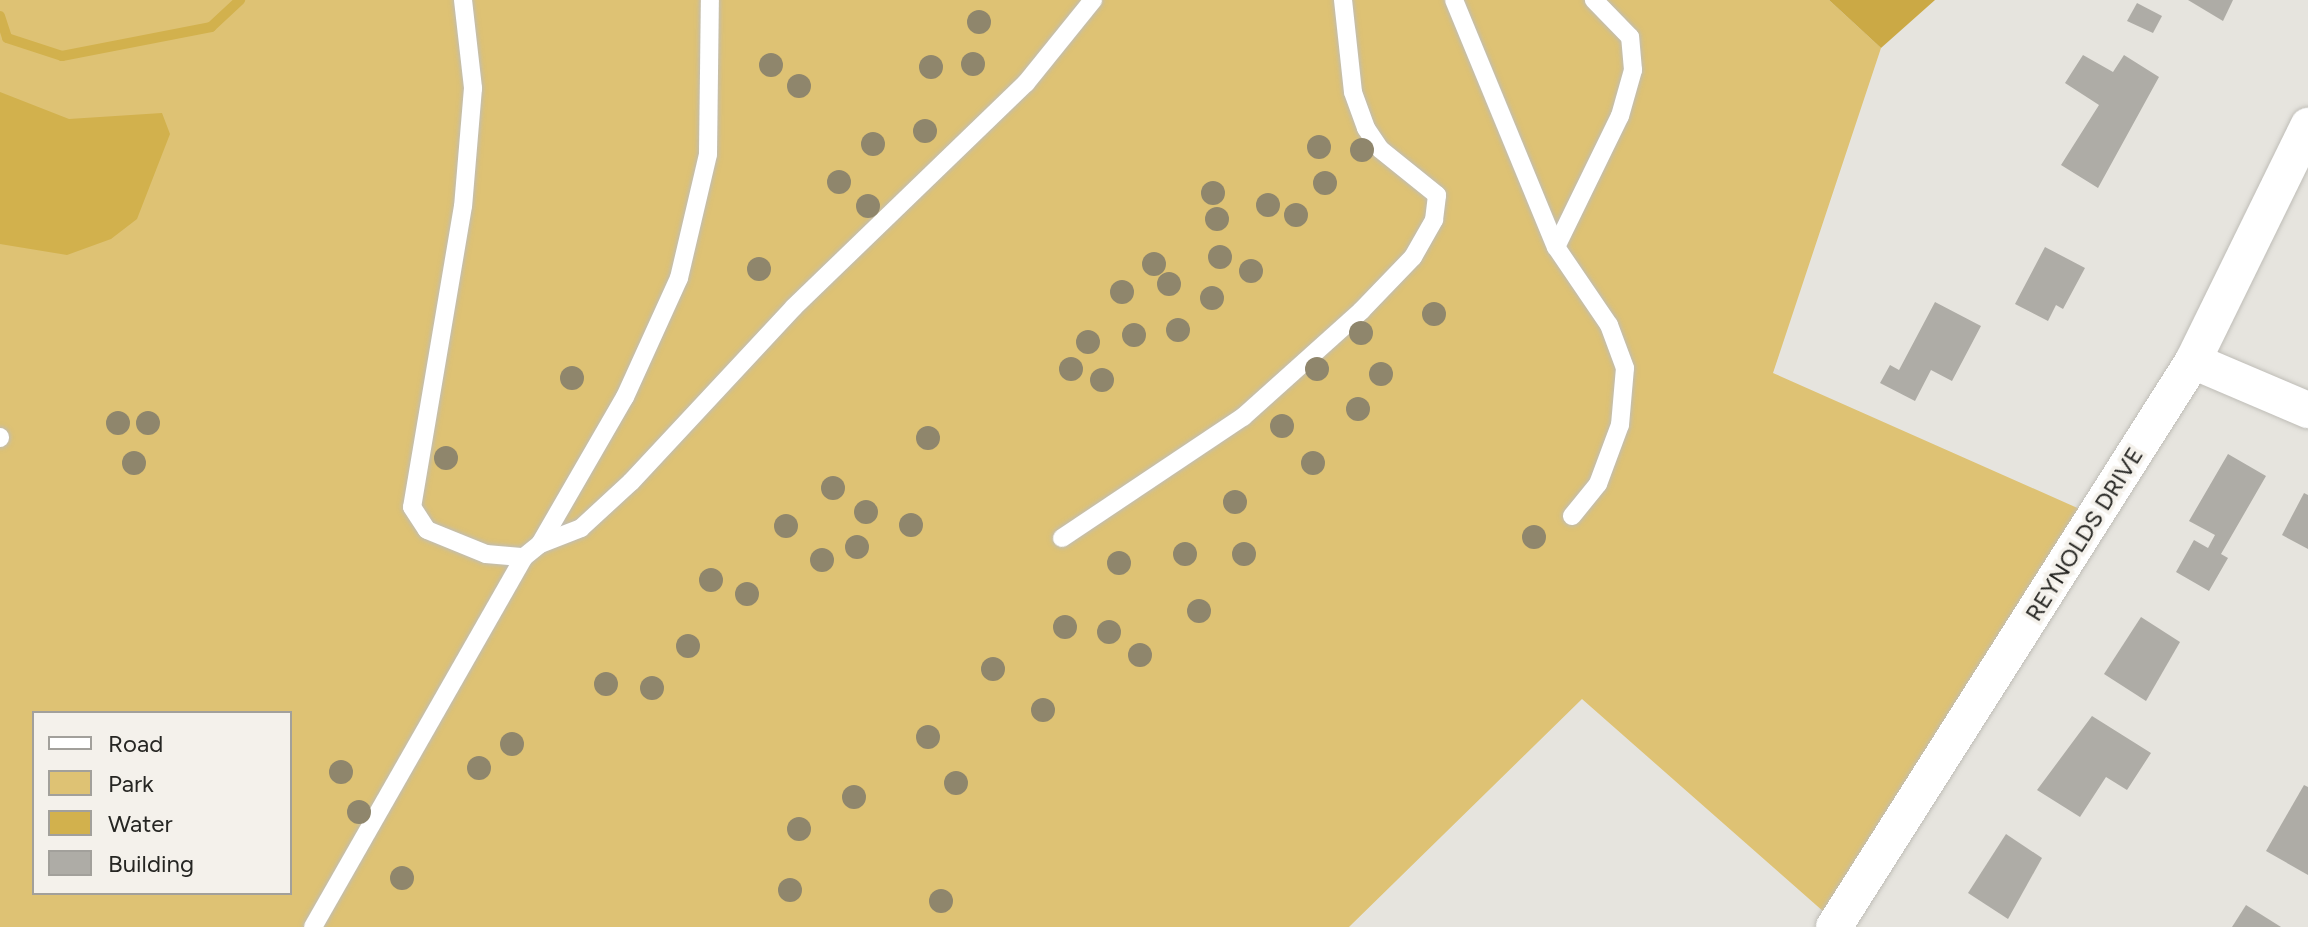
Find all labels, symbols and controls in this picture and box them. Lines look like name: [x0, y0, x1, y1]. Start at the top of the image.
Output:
street label: REYNOLDS DRIVE: [2019, 442, 2149, 626]
legend: [32, 711, 292, 895]
text: Road: [108, 729, 163, 758]
text: Park: [108, 769, 154, 798]
text: Water: [108, 809, 173, 838]
text: Building: [108, 849, 194, 878]

